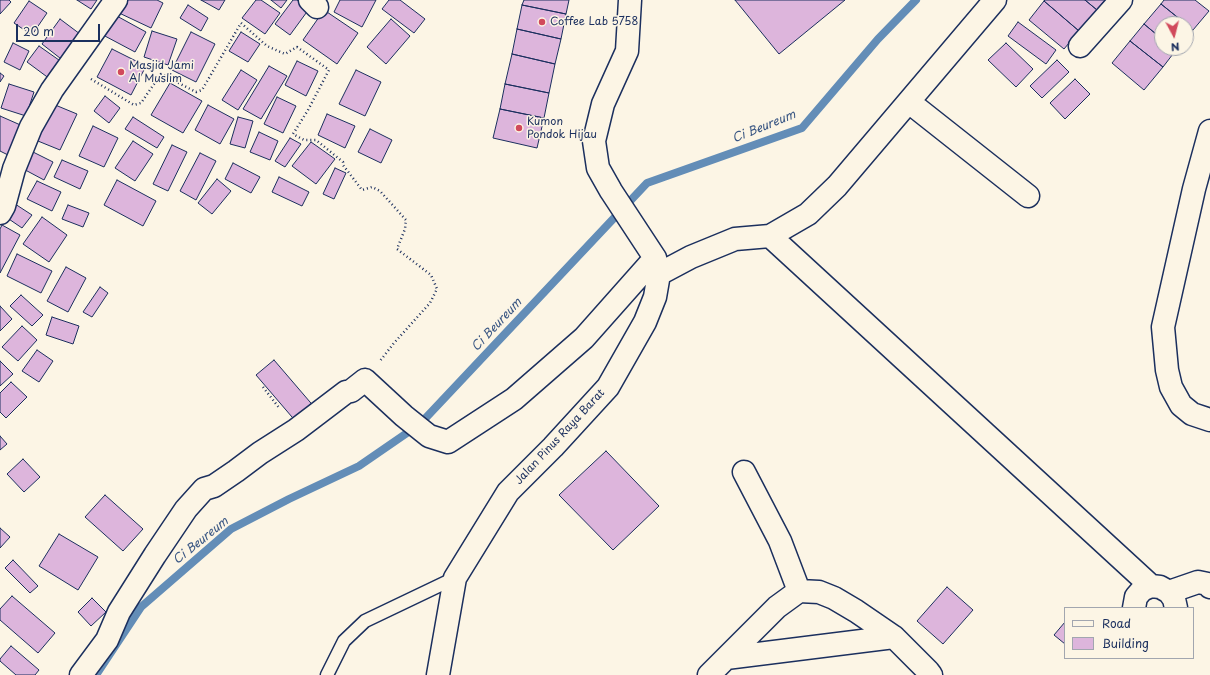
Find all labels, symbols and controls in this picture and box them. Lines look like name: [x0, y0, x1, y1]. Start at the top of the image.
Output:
place label: Coffee Lab 5758: [550, 15, 638, 29]
scale bar: [18, 16, 102, 42]
north arrow: [1154, 16, 1194, 56]
marker: Coffee Lab 5758: [537, 17, 547, 27]
text: 20 m: [23, 22, 54, 40]
text: N: [1170, 38, 1181, 56]
place label: Masjid Jami Al Muslim: [129, 59, 194, 85]
marker: Masjid Jami Al Muslim: [116, 67, 126, 77]
water label: Ci Beureum: [730, 108, 798, 146]
place label: Kumon Pondok Hijau: [527, 115, 597, 141]
marker: Kumon Pondok Hijau: [514, 123, 524, 133]
water label: Ci Beureum: [469, 296, 525, 354]
street label: Jalan Pinus Raya Barat: [512, 387, 608, 487]
water label: Ci Beureum: [170, 514, 232, 568]
legend: [1064, 607, 1194, 659]
text: Road: [1102, 614, 1131, 632]
text: Building: [1102, 634, 1149, 652]

